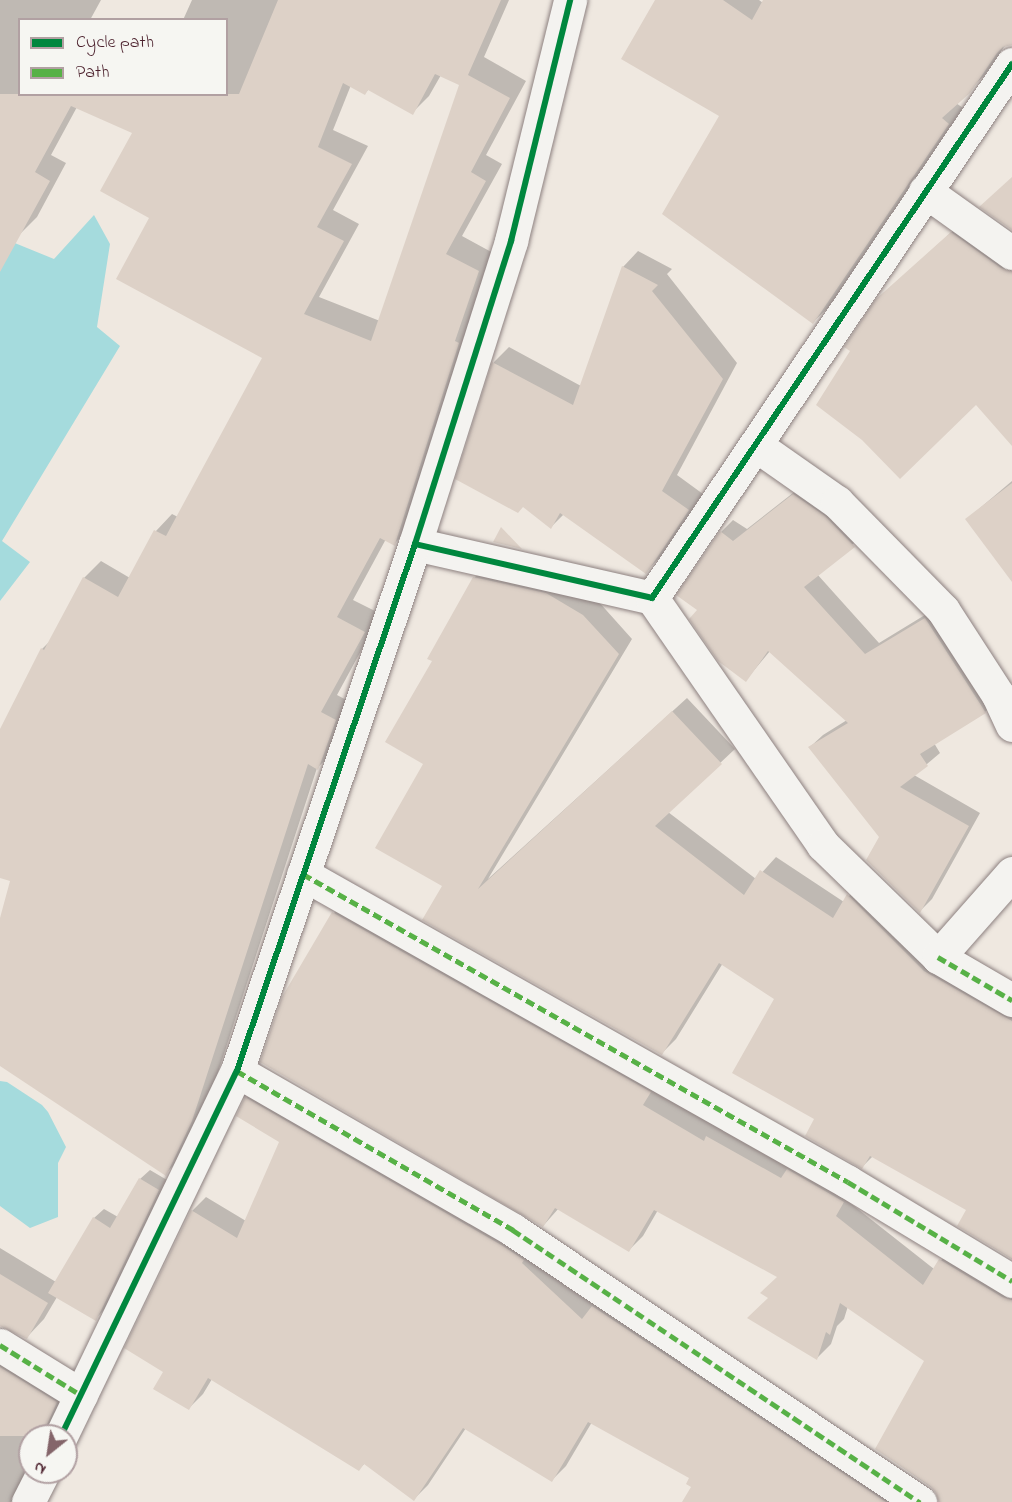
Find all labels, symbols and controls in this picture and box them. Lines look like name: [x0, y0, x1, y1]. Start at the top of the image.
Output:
legend: [18, 18, 228, 96]
text: Cycle path: [76, 30, 154, 56]
text: Path: [76, 60, 110, 86]
north arrow: [18, 1424, 78, 1484]
text: N: [29, 1455, 51, 1481]

